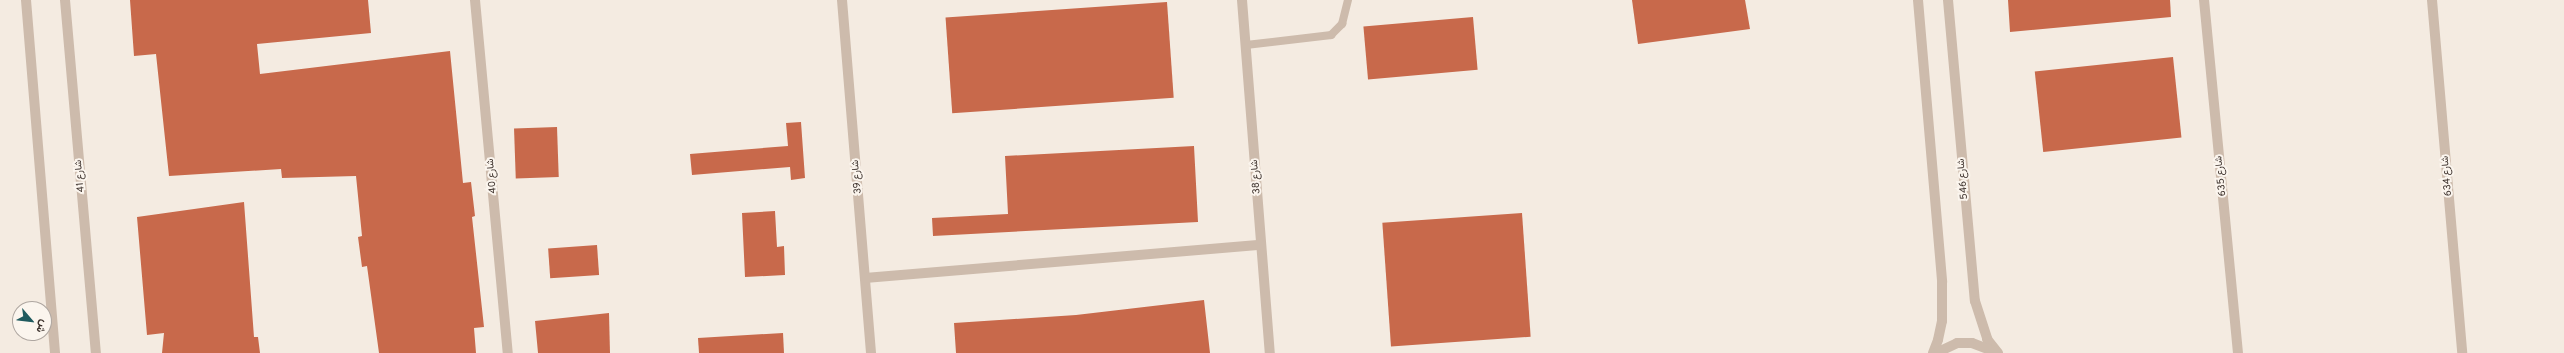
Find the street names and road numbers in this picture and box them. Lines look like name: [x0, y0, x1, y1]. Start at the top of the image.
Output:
street label: شارع 635: [2213, 155, 2229, 197]
street label: شارع 634: [2439, 155, 2455, 197]
street label: شارع 40: [484, 158, 500, 194]
street label: شارع 546: [1955, 158, 1971, 200]
street label: شارع 41: [73, 159, 87, 193]
street label: شارع 39: [850, 159, 864, 195]
street label: شارع 38: [1249, 159, 1263, 195]

